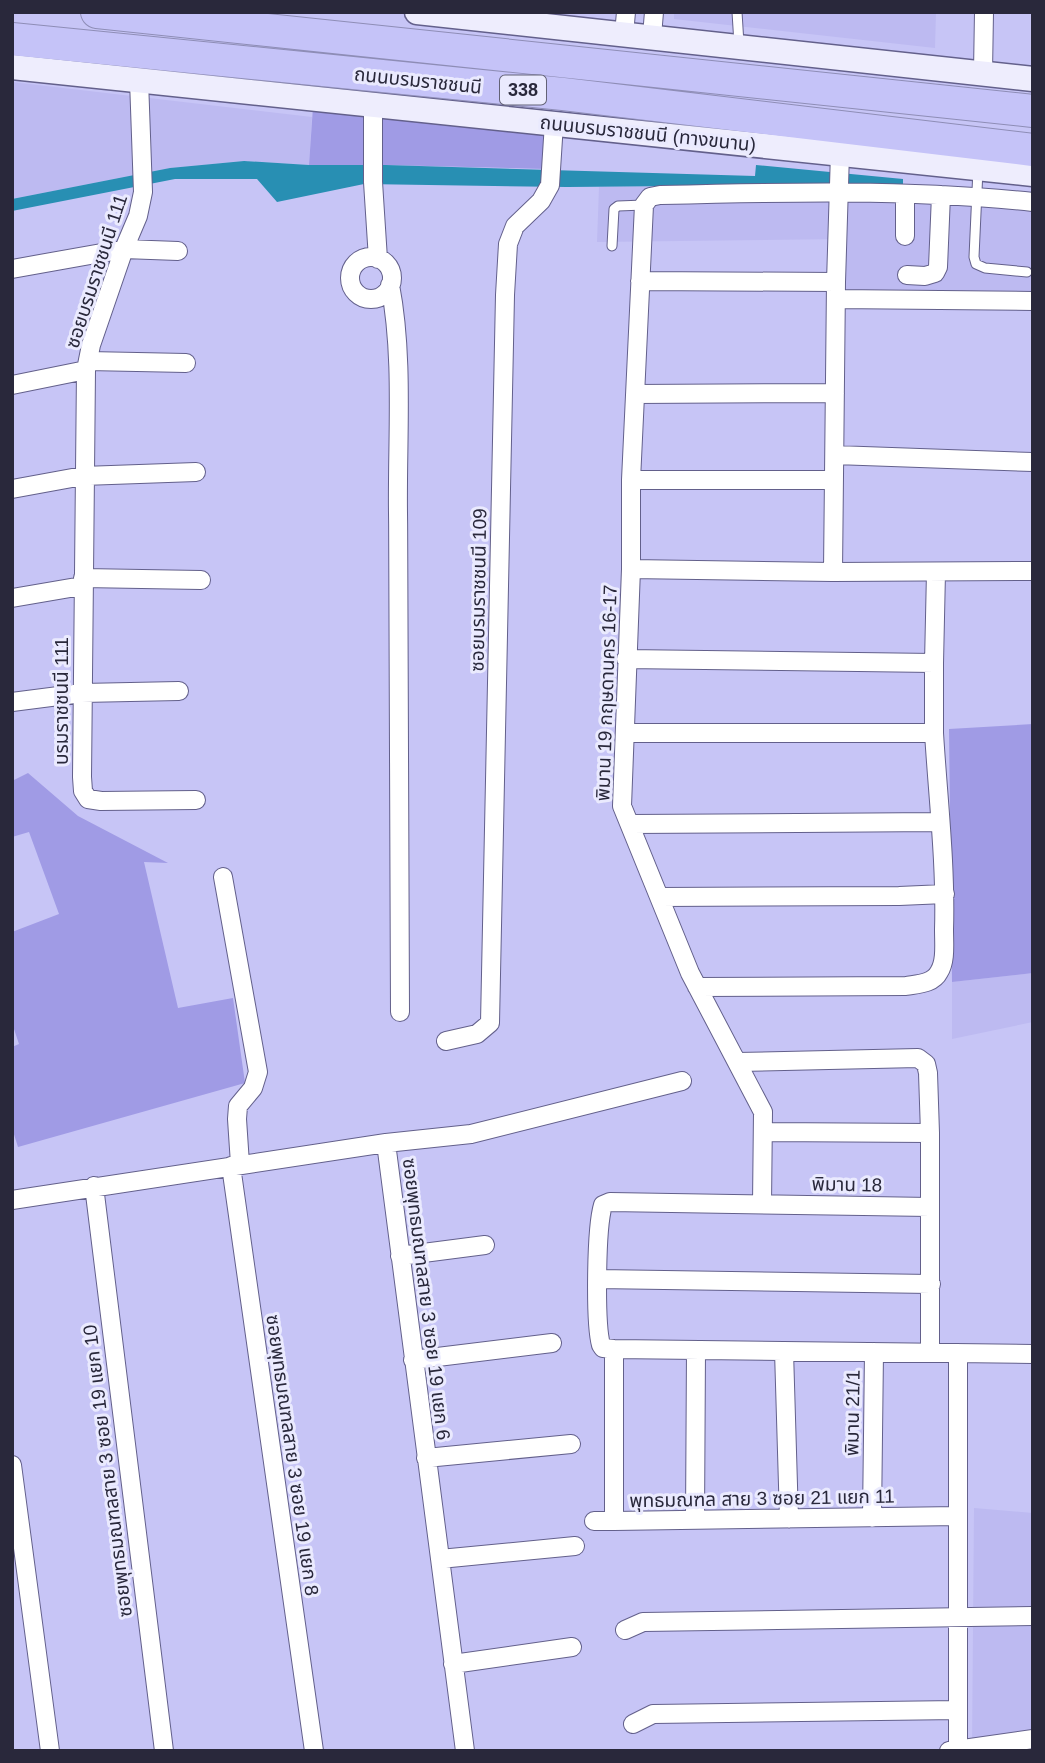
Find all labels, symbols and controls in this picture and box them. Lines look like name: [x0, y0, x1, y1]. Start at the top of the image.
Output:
street label: ถนนบรมราชชนนี: [353, 63, 483, 98]
road number: 338: [500, 76, 546, 104]
street label: ถนนบรมราชชนนี (ทางขนาน): [539, 112, 757, 155]
street label: ซอยบรมราชชนนี 111: [62, 192, 131, 351]
street label: ซอยบรมราชชนนี 109: [467, 508, 490, 672]
street label: พิมาน 19 กฤษดานคร 16-17: [592, 584, 621, 802]
street label: บรมราชชนนี 111: [51, 637, 72, 765]
street label: ซอยพุทธมณฑลสาย 3 ซอย 19 แยก 6: [398, 1157, 454, 1441]
street label: พิมาน 18: [811, 1173, 882, 1196]
street label: ซอยพุทธมณฑลสาย 3 ซอย 19 แยก 8: [261, 1313, 323, 1597]
street label: ซอยพุทธมณฑลสาย 3 ซอย 19 แยก 10: [79, 1323, 137, 1618]
street label: พิมาน 21/1: [841, 1370, 864, 1456]
street label: พุทธมณฑล สาย 3 ซอย 21 แยก 11: [629, 1486, 895, 1512]

